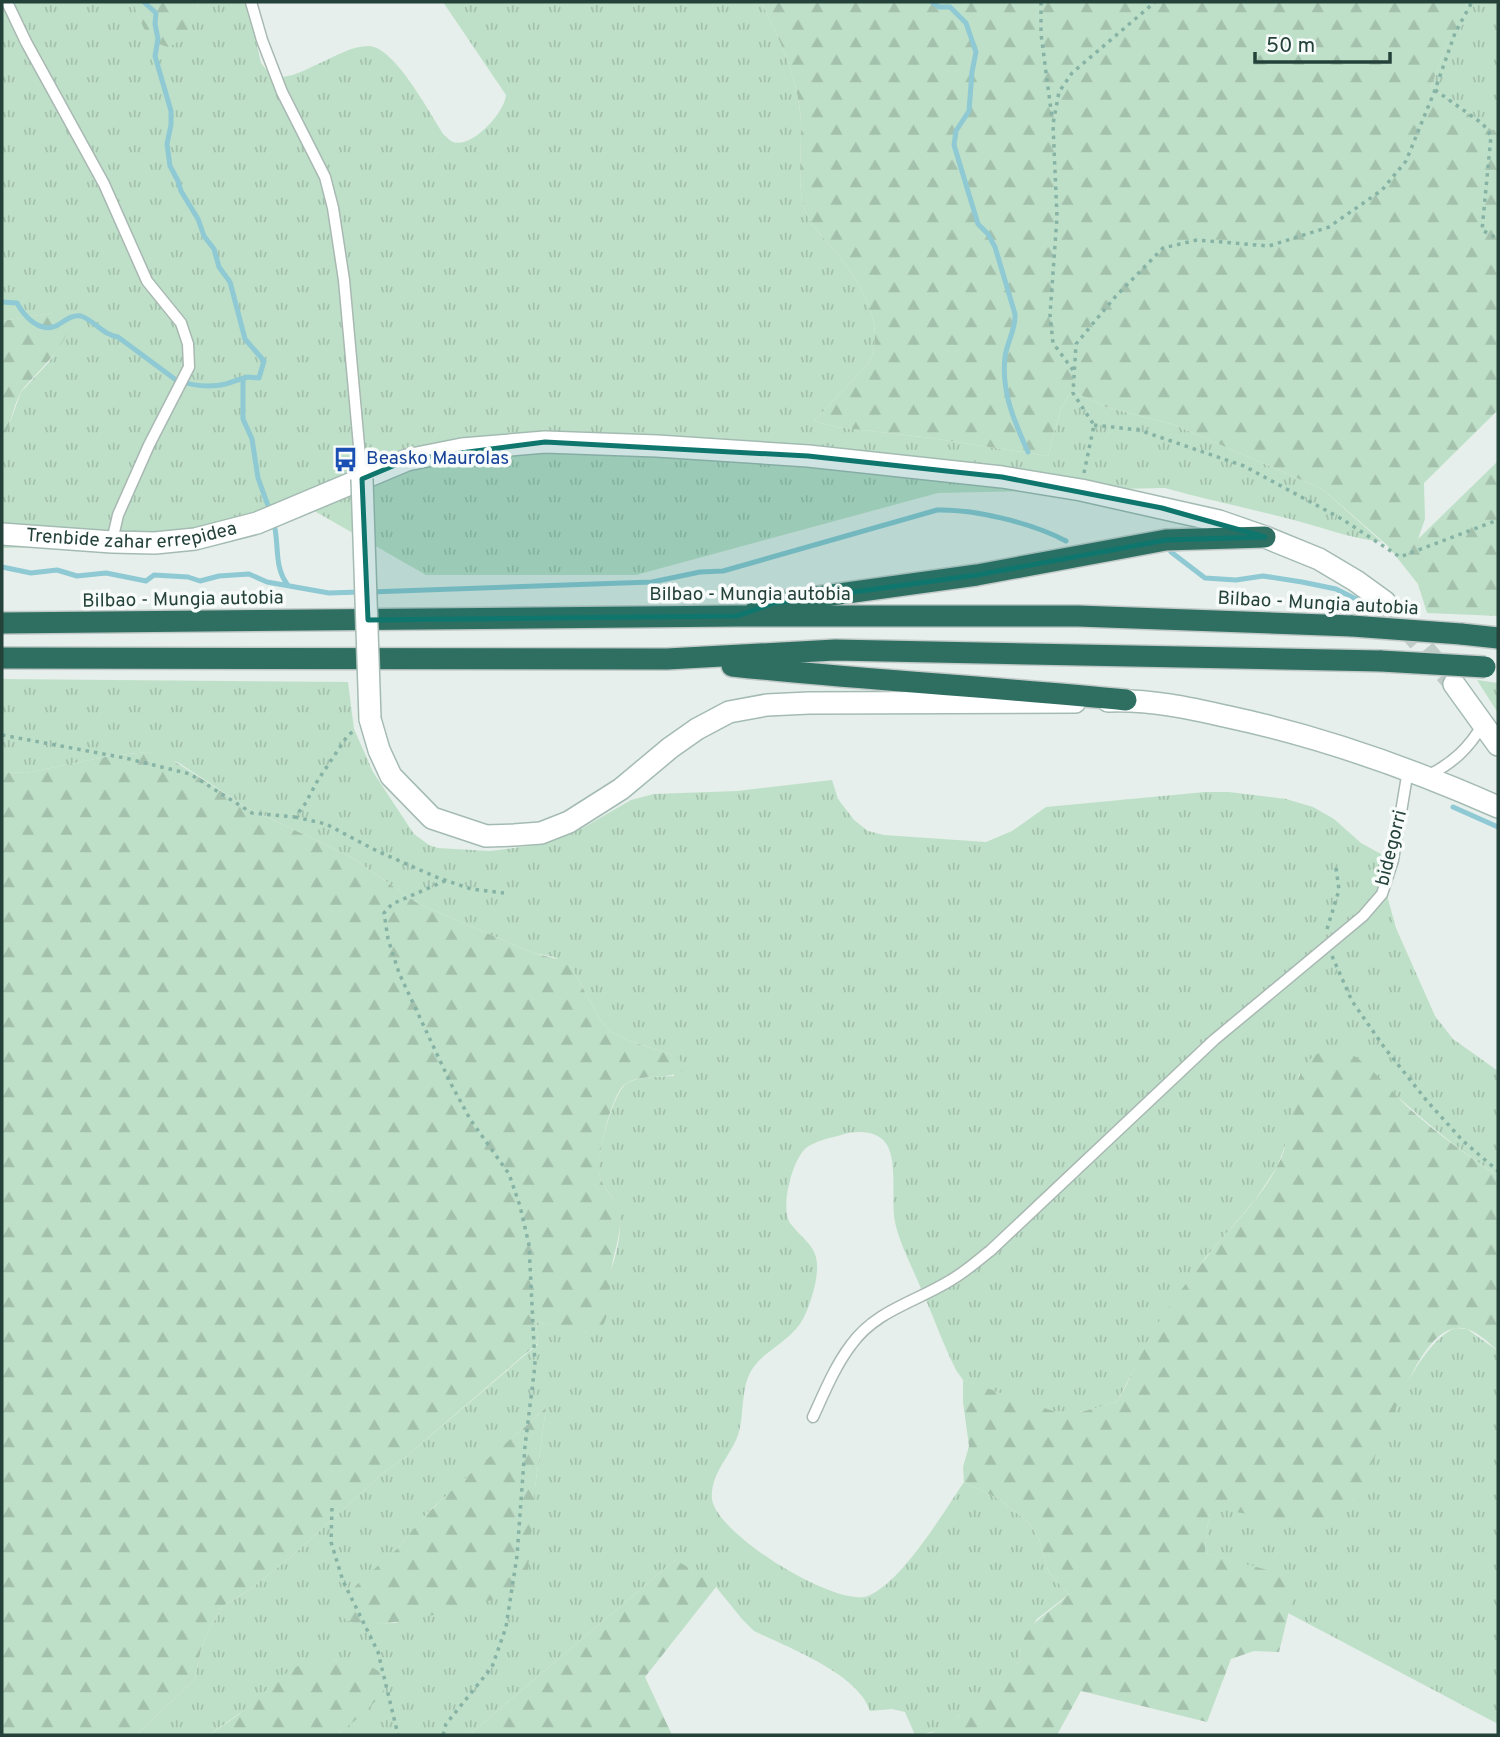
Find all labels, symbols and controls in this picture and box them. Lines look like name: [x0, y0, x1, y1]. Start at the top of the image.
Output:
scale bar: [1255, 21, 1390, 65]
text: 50 m: [1266, 33, 1315, 60]
bus stop icon: Beasko Maurolas: [332, 445, 360, 473]
place label: Beasko Maurolas: [366, 447, 509, 471]
street label: Trenbide zahar errepidea: [25, 517, 239, 555]
street label: Bilbao - Mungia autobia: [649, 583, 851, 607]
street label: Bilbao - Mungia autobia: [82, 586, 284, 614]
street label: Bilbao - Mungia autobia: [1217, 587, 1419, 621]
street label: bidegorri: [1371, 808, 1413, 888]

